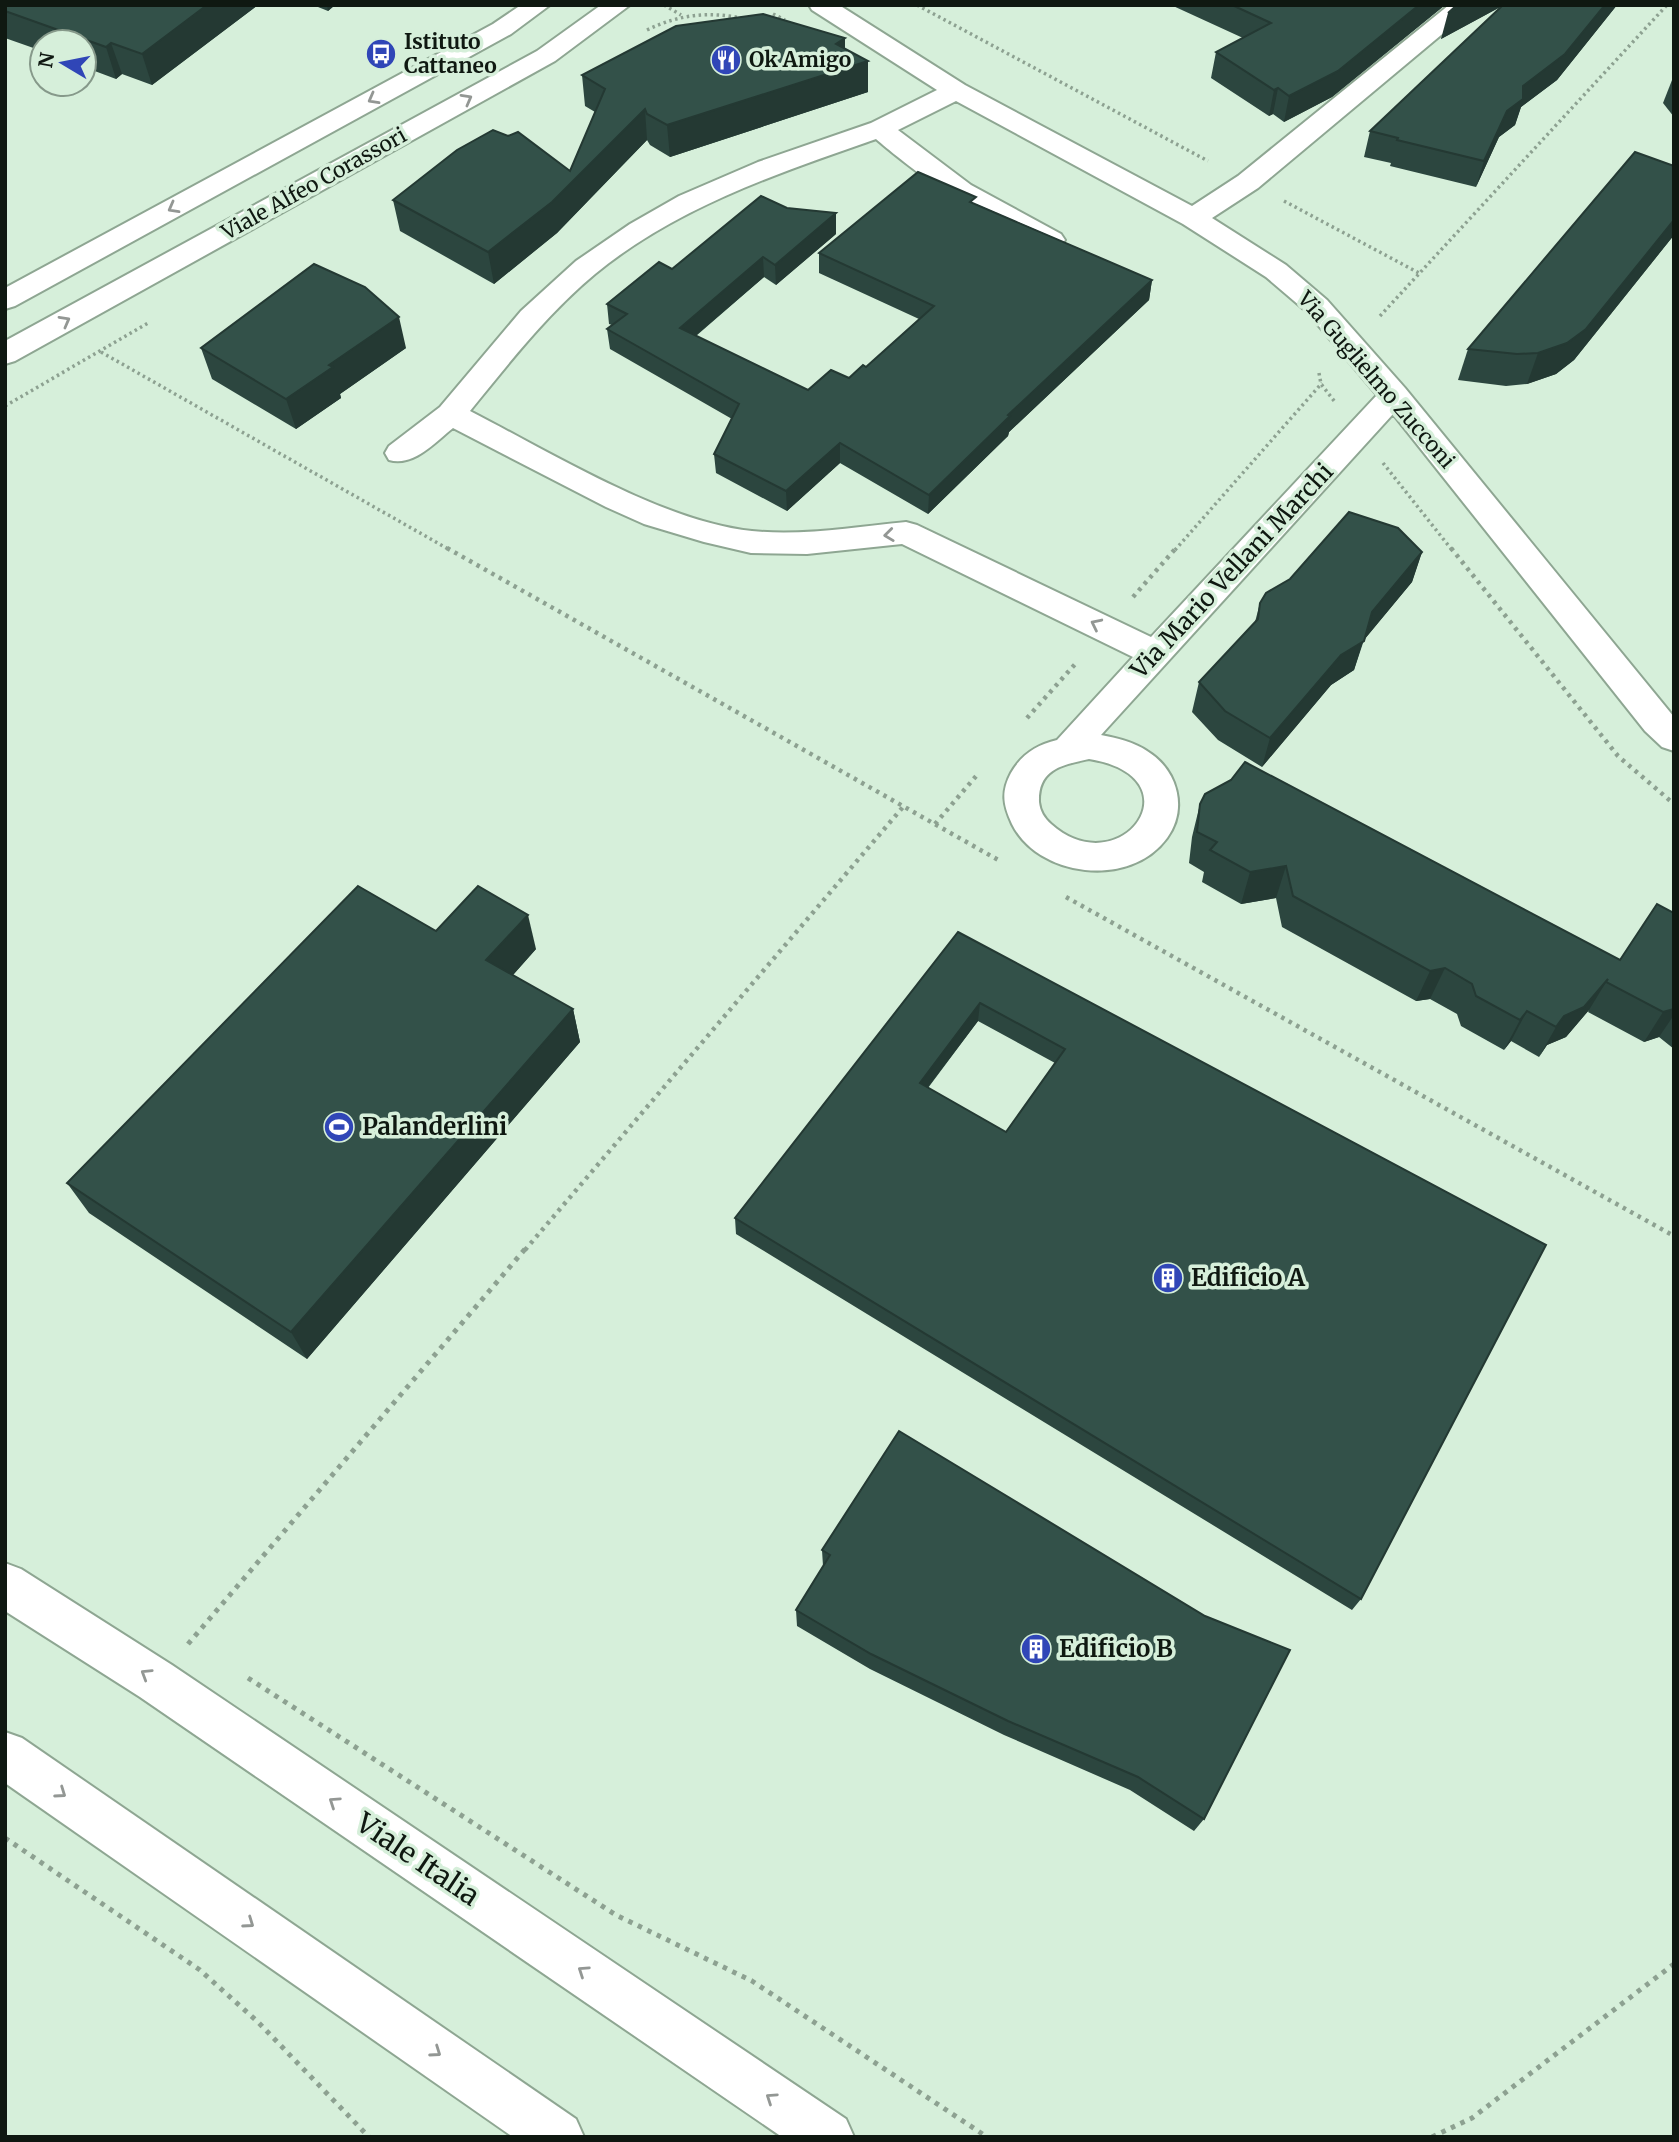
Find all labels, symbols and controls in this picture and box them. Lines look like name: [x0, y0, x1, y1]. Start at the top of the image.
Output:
north arrow: [28, 28, 98, 98]
place label: Istituto Cattaneo: [404, 28, 497, 79]
bus stop icon: Istituto Cattaneo: [364, 37, 398, 71]
restaurant icon: Ok Amigo: [709, 43, 743, 77]
place label: Ok Amigo: [749, 46, 851, 73]
text: N: [33, 51, 59, 70]
one-way arrow: [367, 91, 380, 105]
one-way arrow: [460, 94, 472, 107]
street label: Viale Alfeo Corassori: [216, 121, 411, 246]
one-way arrow: [168, 200, 180, 214]
street label: Via Guglielmo Zucconi: [1291, 285, 1461, 474]
one-way arrow: [58, 316, 70, 329]
street label: Via Mario Vellani Marchi: [1123, 456, 1340, 686]
one-way arrow: [883, 527, 895, 542]
one-way arrow: [1091, 619, 1103, 633]
sports icon: Palanderlini: [322, 1110, 356, 1144]
place label: Palanderlini: [362, 1111, 507, 1142]
building icon: Edificio A: [1151, 1261, 1185, 1295]
place label: Edificio A: [1191, 1262, 1306, 1293]
building icon: Edificio B: [1019, 1632, 1053, 1666]
place label: Edificio B: [1059, 1633, 1173, 1664]
one-way arrow: [140, 1670, 153, 1683]
one-way arrow: [53, 1785, 66, 1798]
one-way arrow: [329, 1798, 342, 1810]
street label: Viale Italia: [349, 1804, 487, 1913]
one-way arrow: [241, 1915, 254, 1928]
one-way arrow: [578, 1967, 591, 1979]
one-way arrow: [428, 2044, 441, 2056]
one-way arrow: [766, 2094, 779, 2107]

